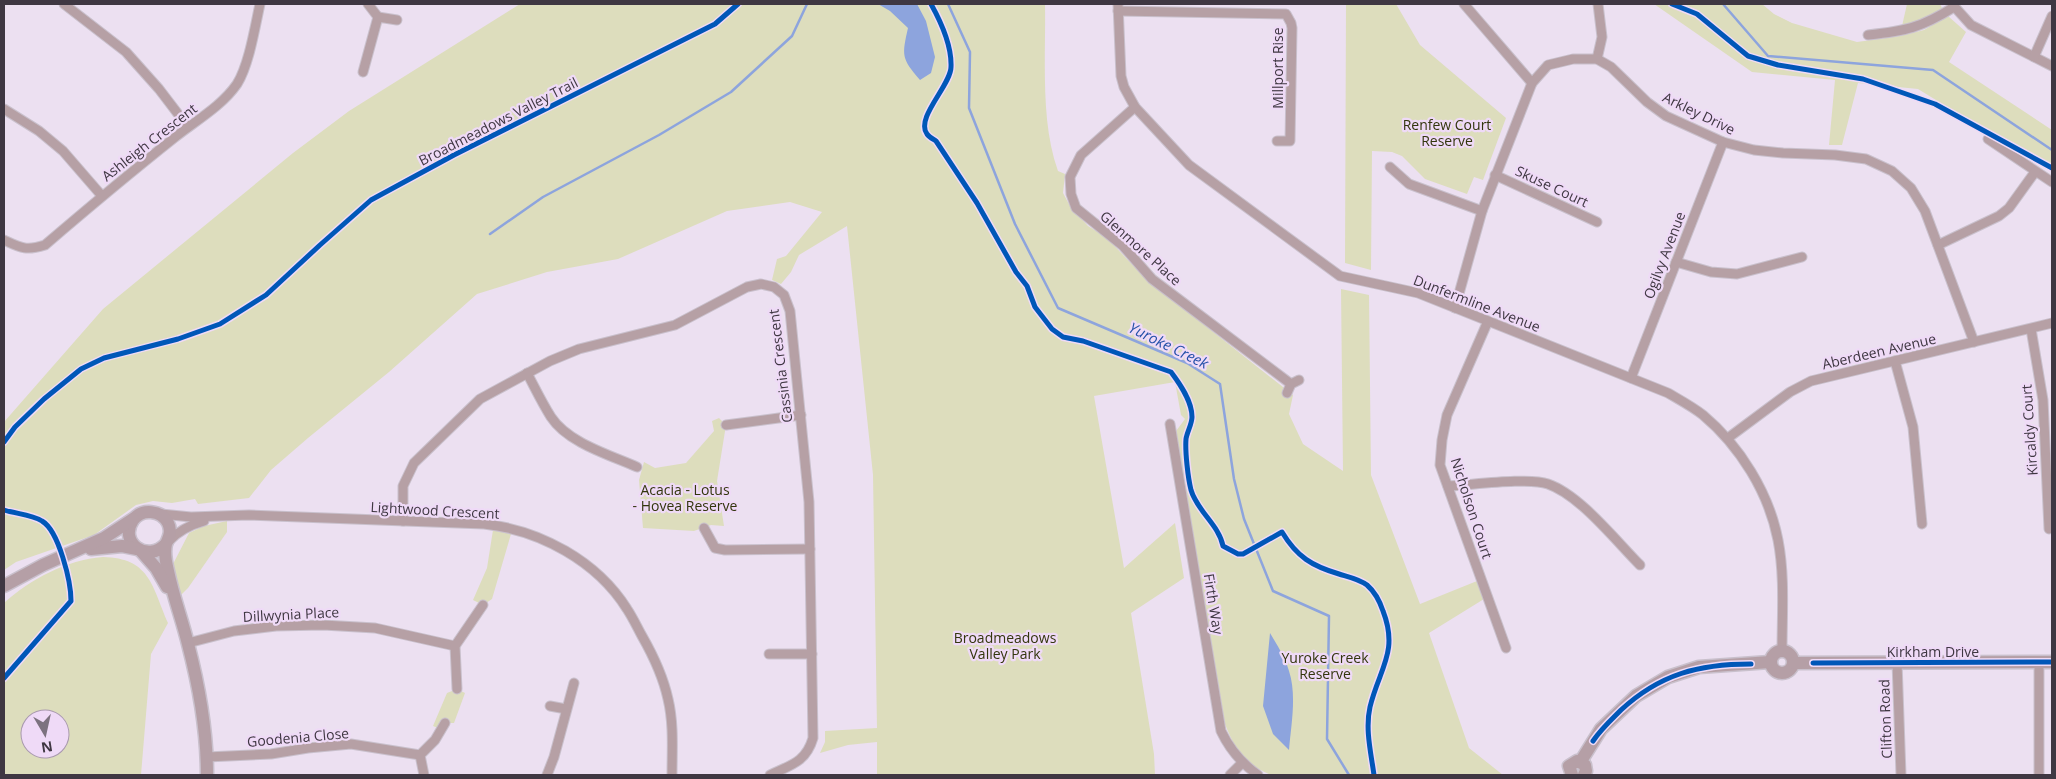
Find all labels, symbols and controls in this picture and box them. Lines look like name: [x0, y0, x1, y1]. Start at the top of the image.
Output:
street label: Millport Rise: [1268, 27, 1287, 109]
street label: Broadmeadows Valley Trail: [415, 73, 581, 169]
street label: Arkley Drive: [1660, 87, 1738, 139]
street label: Ashleigh Crescent: [97, 99, 201, 185]
park label: Renfew Court Reserve: [1403, 115, 1491, 150]
street label: Skuse Court: [1512, 161, 1592, 211]
street label: Glenmore Place: [1096, 206, 1186, 290]
street label: Ogilvy Avenue: [1639, 209, 1689, 301]
street label: Dunfermline Avenue: [1411, 270, 1543, 336]
street label: Cassinia Crescent: [764, 308, 796, 424]
water label: Yuroke Creek: [1126, 317, 1213, 373]
street label: Aberdeen Avenue: [1820, 329, 1938, 373]
street label: Kircaldy Court: [2016, 384, 2042, 476]
street label: Nicholson Court: [1447, 455, 1497, 561]
park label: Acacia - Lotus - Hovea Reserve: [633, 480, 738, 515]
street label: Lightwood Crescent: [370, 497, 500, 523]
street label: Firth Way: [1200, 572, 1228, 637]
street label: Dillwynia Place: [242, 602, 340, 626]
park label: Broadmeadows Valley Park: [954, 628, 1057, 663]
street label: Kirkham Drive: [1887, 642, 1979, 661]
park label: Yuroke Creek Reserve: [1281, 648, 1369, 683]
street label: Clifton Road: [1874, 679, 1896, 759]
north arrow: [20, 709, 70, 759]
street label: Goodenia Close: [246, 723, 350, 751]
text: N: [40, 737, 54, 758]

